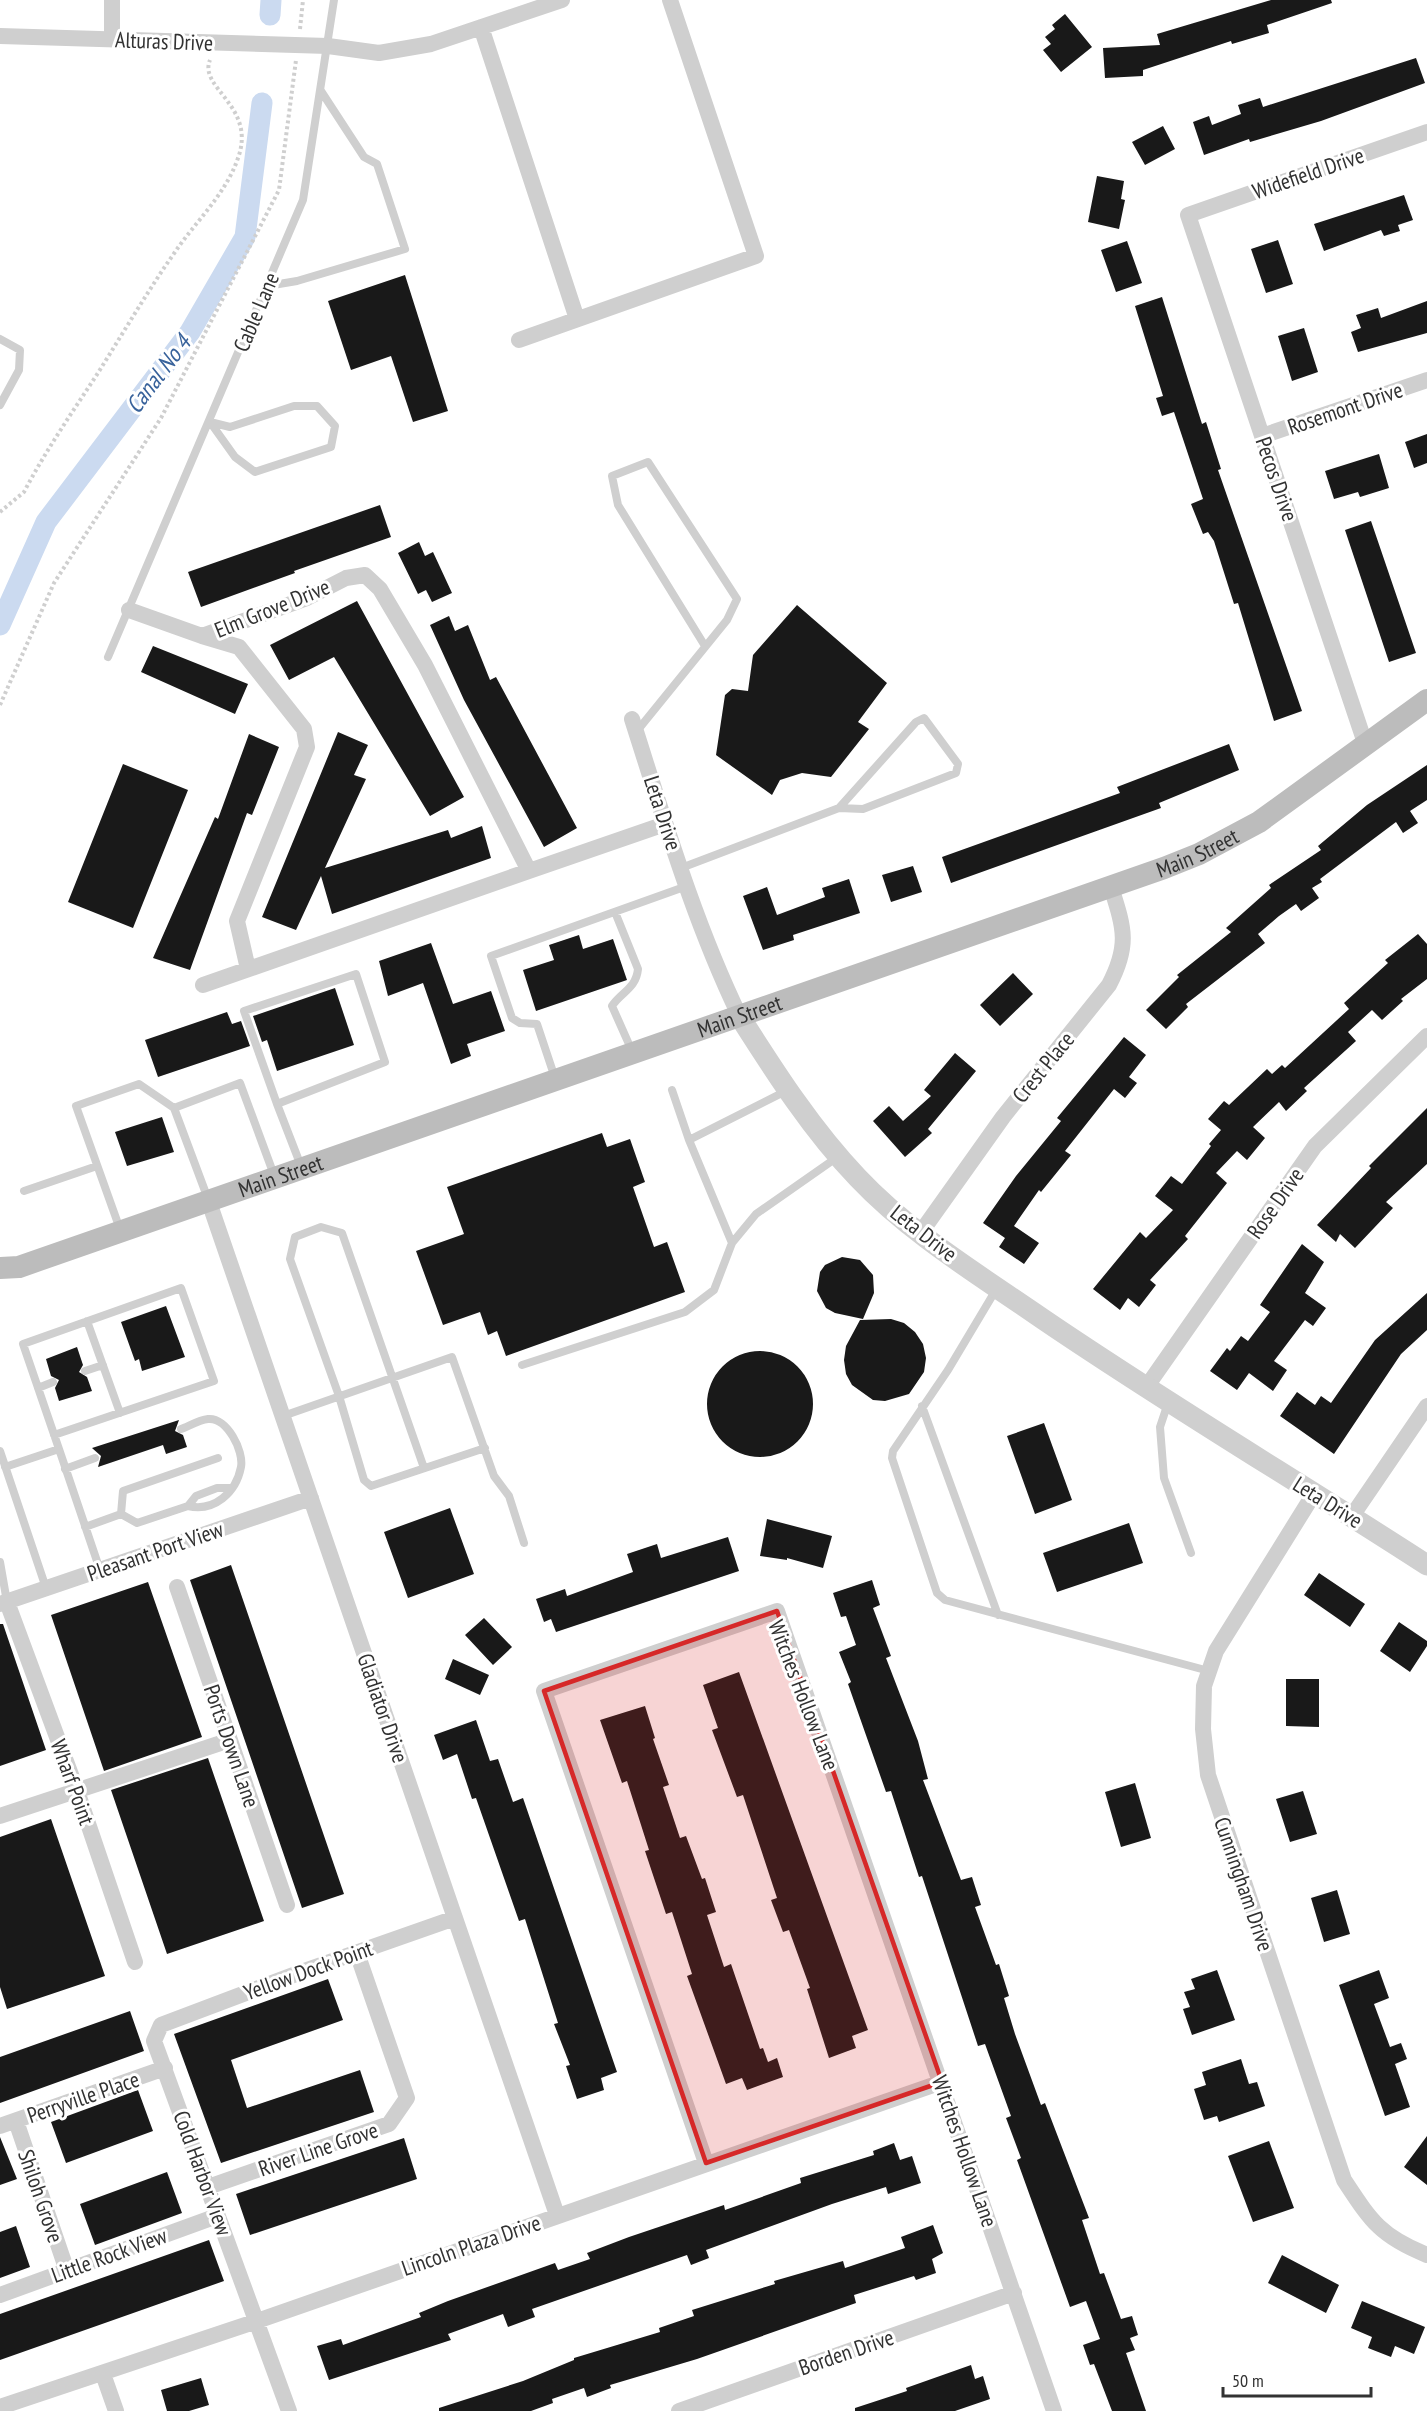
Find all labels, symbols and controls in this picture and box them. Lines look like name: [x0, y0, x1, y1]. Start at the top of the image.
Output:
street label: Alturas Drive: [115, 25, 213, 57]
street label: Widefield Drive: [1249, 141, 1367, 205]
street label: Cable Lane: [227, 268, 285, 356]
water label: Canal No 4: [118, 327, 199, 419]
street label: Rosemont Drive: [1284, 375, 1406, 441]
street label: Pecos Drive: [1250, 433, 1304, 525]
street label: Elm Grove Drive: [210, 572, 334, 644]
street label: Leta Drive: [638, 772, 688, 854]
street label: Main Street: [1152, 822, 1243, 884]
street label: Main Street: [694, 988, 785, 1044]
street label: Crest Place: [1006, 1026, 1080, 1108]
street label: Main Street: [235, 1148, 326, 1203]
street label: Rose Drive: [1240, 1162, 1310, 1244]
street label: Leta Drive: [885, 1198, 963, 1268]
street label: Leta Drive: [1288, 1470, 1368, 1534]
street label: Pleasant Port View: [83, 1515, 227, 1587]
street label: Witches Hollow Lane: [763, 1616, 845, 1774]
street label: Gladiator Drive: [351, 1650, 415, 1766]
street label: Ports Down Lane: [198, 1681, 266, 1811]
street label: Wharf Point: [45, 1735, 101, 1829]
street label: Cunningham Drive: [1208, 1813, 1280, 1955]
street label: Yellow Dock Point: [240, 1934, 376, 2006]
street label: Perryville Place: [23, 2065, 143, 2129]
street label: Witches Hollow Lane: [926, 2071, 1004, 2231]
street label: Cold Harbor View: [167, 2107, 239, 2239]
street label: River Line Grove: [254, 2115, 382, 2183]
street label: Shiloh Grove: [12, 2146, 70, 2246]
street label: Lincoln Plaza Drive: [398, 2208, 544, 2282]
street label: Little Rock View: [47, 2221, 171, 2289]
street label: Borden Drive: [795, 2323, 897, 2381]
scale bar: [1223, 2360, 1372, 2398]
text: 50 m: [1232, 2369, 1264, 2392]

